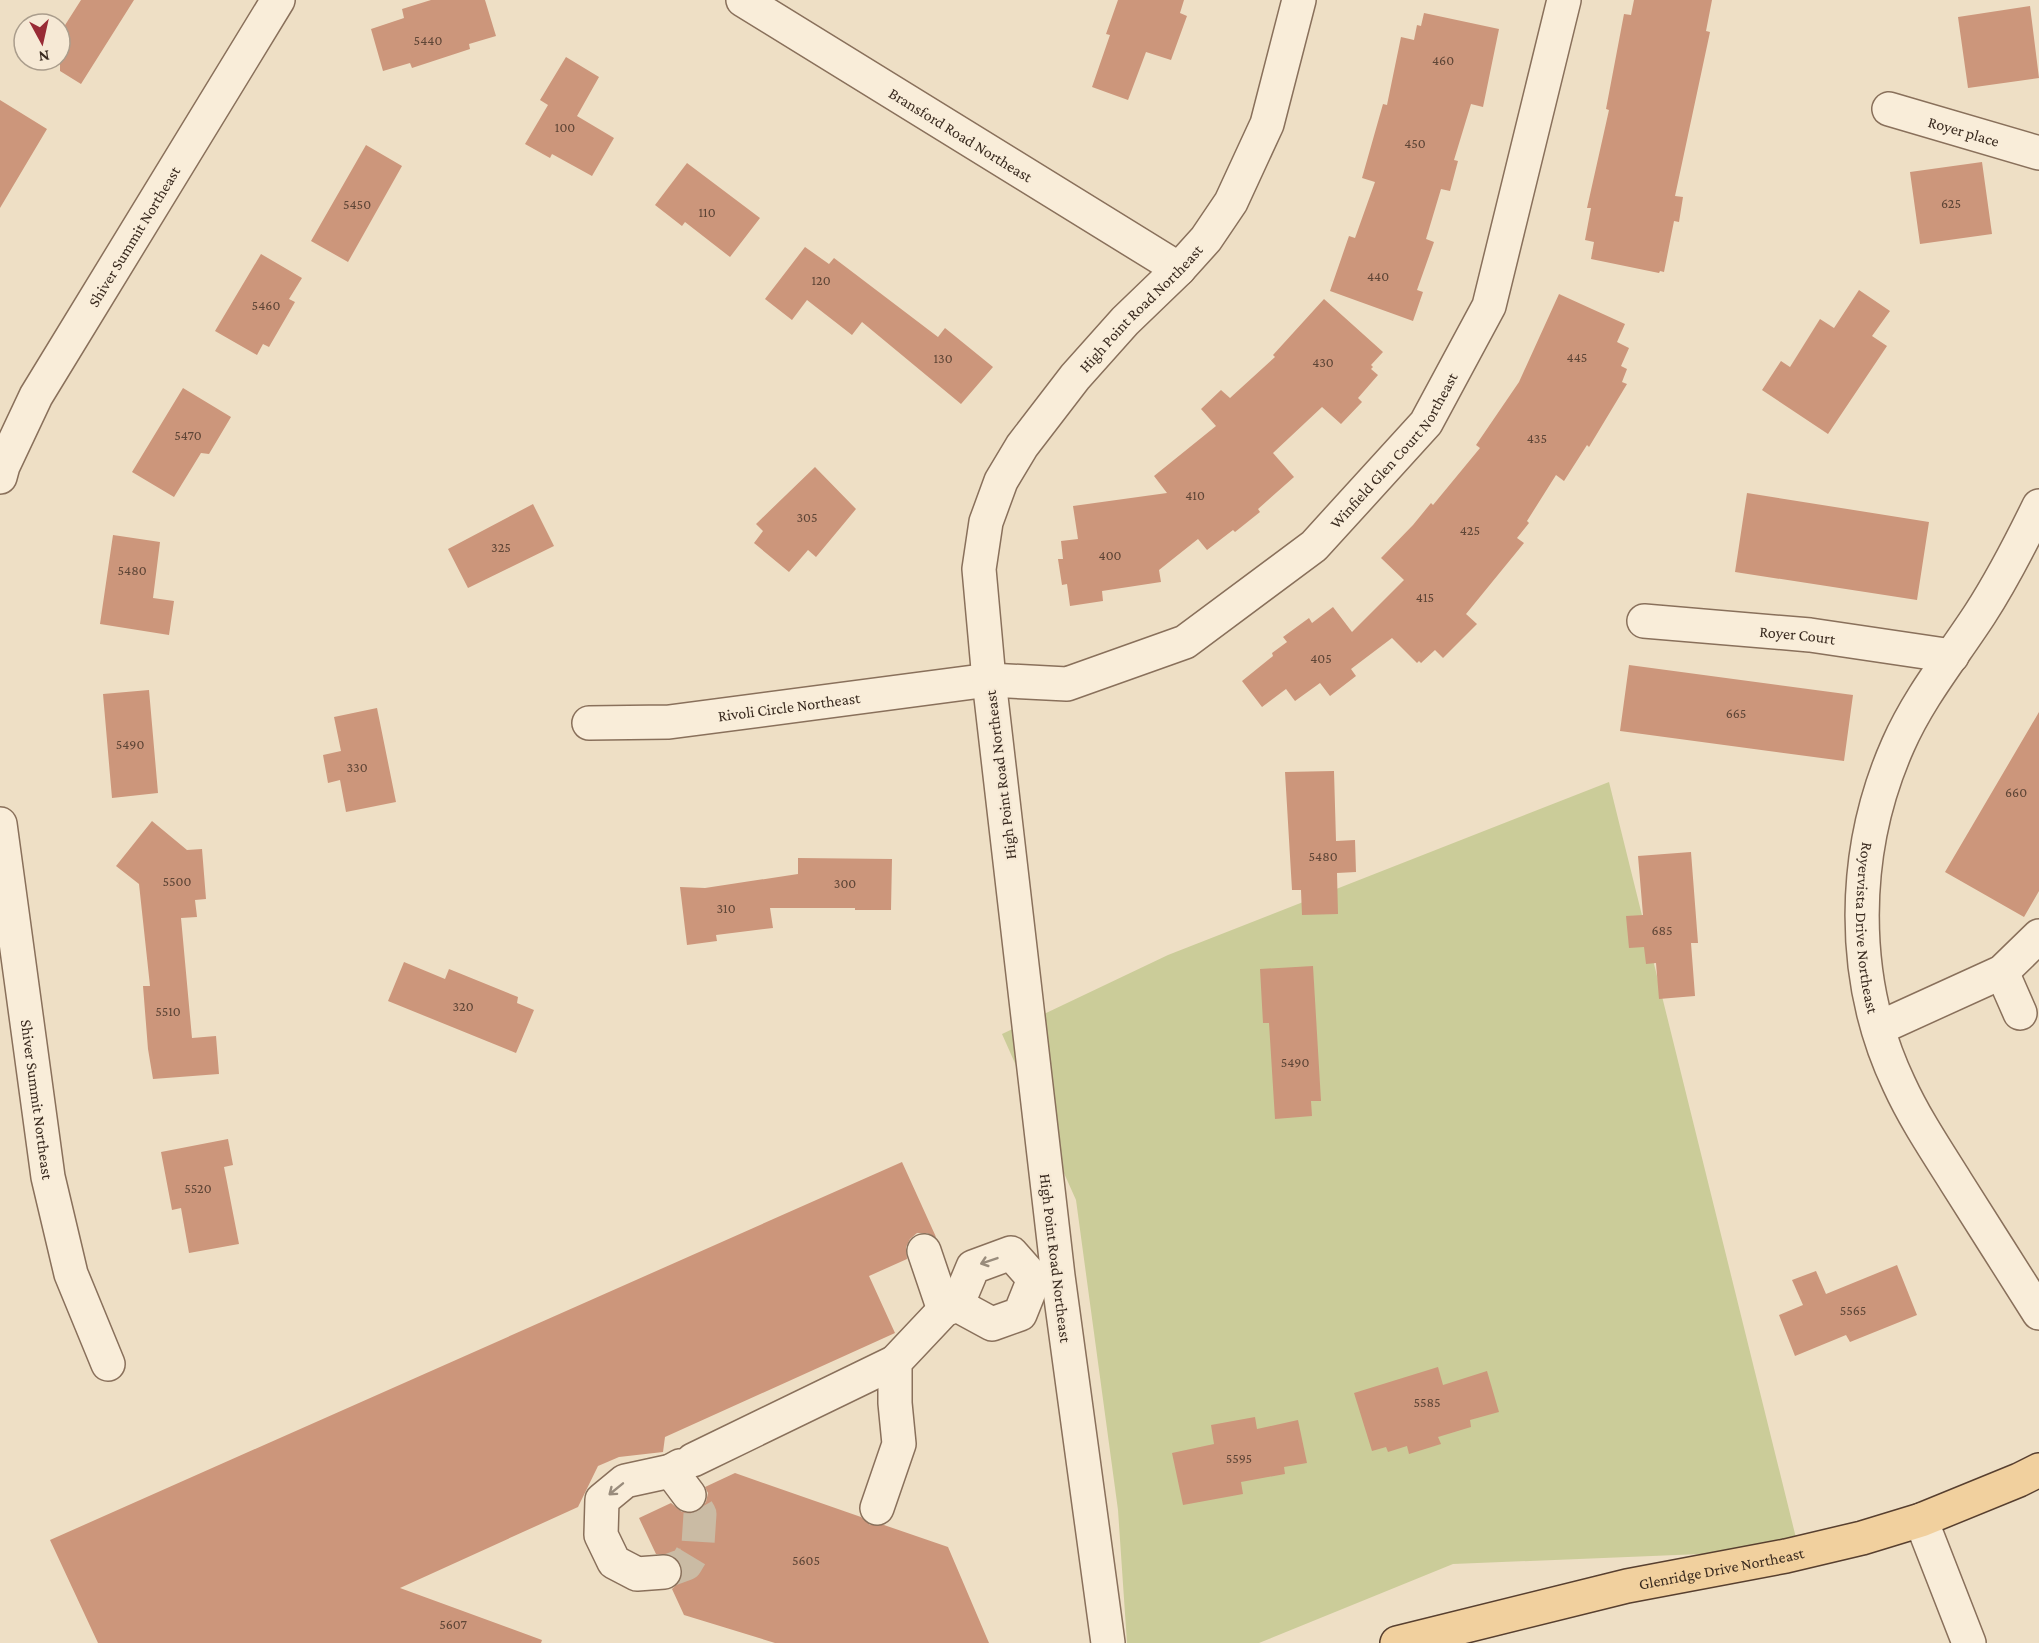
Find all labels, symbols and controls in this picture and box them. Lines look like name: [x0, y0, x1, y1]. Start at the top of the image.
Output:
north arrow: [12, 12, 72, 72]
house number: 5440: [414, 32, 442, 48]
text: N: [37, 47, 51, 66]
house number: 460: [1432, 52, 1454, 68]
street label: Bransford Road Northeast: [886, 84, 1036, 186]
street label: Royer place: [1926, 113, 2001, 150]
house number: 100: [555, 119, 575, 135]
house number: 450: [1404, 135, 1426, 151]
street label: Shiver Summit Northeast: [85, 163, 184, 310]
house number: 625: [1941, 195, 1961, 211]
house number: 5450: [343, 196, 371, 212]
house number: 110: [698, 204, 716, 220]
street label: High Point Road Northeast: [1076, 241, 1206, 375]
house number: 440: [1367, 268, 1389, 284]
house number: 120: [811, 272, 831, 288]
house number: 5460: [252, 297, 280, 313]
house number: 445: [1567, 349, 1587, 365]
house number: 130: [933, 350, 953, 366]
house number: 430: [1312, 354, 1334, 370]
street label: Winfield Glen Court Northeast: [1327, 369, 1461, 532]
house number: 5470: [174, 427, 202, 443]
house number: 435: [1527, 430, 1547, 446]
house number: 410: [1185, 487, 1205, 503]
house number: 305: [796, 509, 818, 525]
house number: 425: [1460, 522, 1480, 538]
house number: 325: [491, 539, 511, 555]
house number: 400: [1099, 547, 1122, 563]
house number: 5480: [117, 562, 147, 578]
house number: 415: [1416, 589, 1434, 605]
street label: Royer Court: [1759, 623, 1837, 648]
house number: 405: [1310, 650, 1332, 666]
street label: Rivoli Circle Northeast: [717, 689, 862, 725]
street label: High Point Road Northeast: [982, 689, 1020, 860]
house number: 665: [1726, 705, 1746, 721]
house number: 5490: [116, 736, 144, 752]
house number: 330: [346, 759, 368, 775]
house number: 660: [2005, 784, 2027, 800]
street label: Royervista Drive Northeast: [1853, 841, 1882, 1016]
house number: 5480: [1308, 848, 1338, 864]
house number: 5500: [163, 873, 192, 889]
house number: 300: [834, 875, 856, 891]
house number: 310: [716, 900, 736, 916]
house number: 685: [1651, 922, 1673, 938]
house number: 320: [452, 998, 474, 1014]
house number: 5510: [155, 1003, 181, 1019]
street label: Shiver Summit Northeast: [18, 1018, 56, 1181]
house number: 5490: [1281, 1054, 1309, 1070]
street label: High Point Road Northeast: [1036, 1173, 1074, 1344]
house number: 5520: [184, 1180, 212, 1196]
one-way arrow: [980, 1257, 999, 1268]
house number: 5565: [1840, 1302, 1866, 1318]
house number: 5585: [1413, 1394, 1441, 1410]
house number: 5595: [1226, 1450, 1252, 1466]
one-way arrow: [608, 1482, 624, 1495]
street label: Glenridge Drive Northeast: [1638, 1544, 1806, 1593]
house number: 5605: [792, 1552, 820, 1568]
house number: 5607: [439, 1616, 467, 1632]

